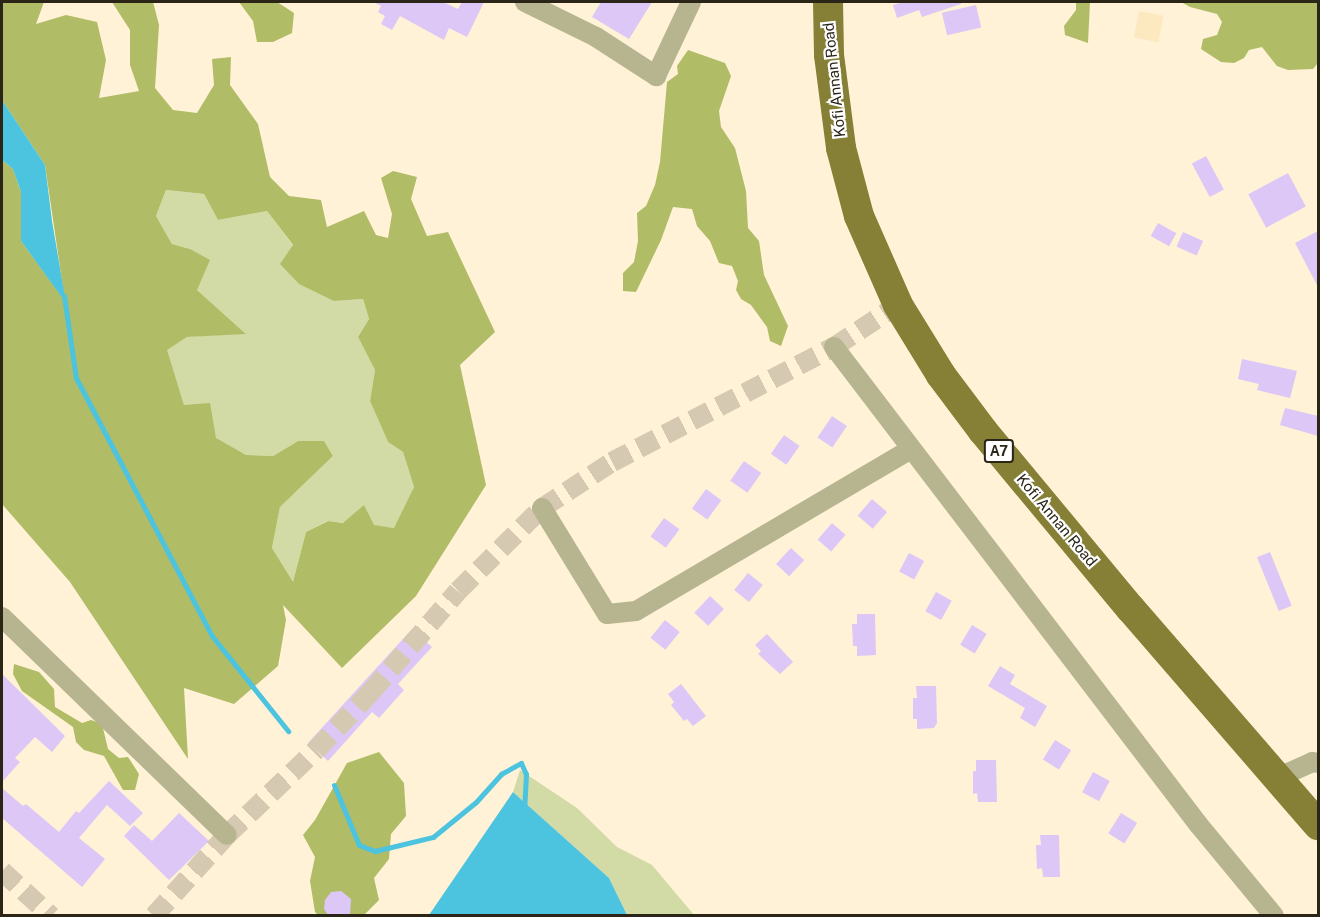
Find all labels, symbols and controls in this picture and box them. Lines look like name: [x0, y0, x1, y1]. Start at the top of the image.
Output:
street label: Kofi Annan Road: [819, 22, 849, 138]
road number: A7: [982, 440, 1016, 462]
street label: Kofi Annan Road: [1013, 470, 1101, 570]

